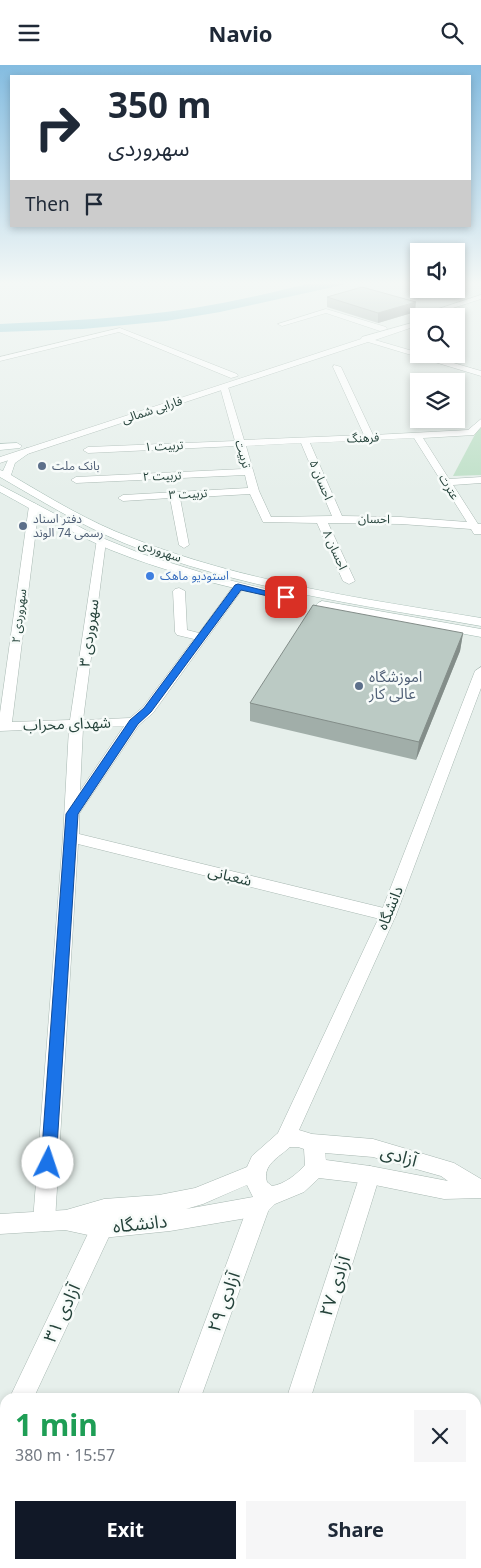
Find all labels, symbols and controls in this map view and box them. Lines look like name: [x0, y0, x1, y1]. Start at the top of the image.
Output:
text: Navio: [209, 18, 272, 48]
icon: menu: [15, 19, 43, 47]
icon: search: [438, 19, 466, 47]
text: 350 m: [108, 81, 211, 128]
icon: right: [25, 95, 90, 160]
text: سهروردی: [108, 132, 190, 162]
icon: arrive: [80, 190, 108, 218]
text: Then: [25, 191, 70, 217]
map controls: [410, 243, 465, 428]
button: sound: [410, 243, 465, 298]
button: search: [410, 308, 465, 363]
button: layers: [410, 373, 465, 428]
street label: فارابی شمالی: [119, 392, 184, 427]
street label: فرهنگ: [347, 428, 379, 447]
street label: تربیت ۱: [144, 436, 184, 455]
street label: تربیت: [231, 438, 256, 471]
place label: بانک ملت: [52, 457, 100, 474]
street label: احسان ۵: [305, 457, 338, 503]
marker: بانک ملت: [36, 460, 48, 472]
street label: تربیت ۲: [142, 466, 182, 485]
street label: عترت: [435, 471, 464, 503]
street label: تربیت ۳: [168, 484, 208, 503]
place label: دفتر اسناد رسمی 74 الوند: [33, 510, 103, 541]
street label: احسان: [358, 510, 390, 527]
marker: دفتر اسناد رسمی 74 الوند: [17, 520, 29, 532]
street label: احسان ۸: [319, 527, 352, 572]
street label: سهروردی: [136, 535, 184, 566]
place label: استودیو ماهک: [160, 567, 229, 584]
marker: استودیو ماهک: [144, 570, 156, 582]
pin: [265, 576, 307, 618]
icon: arrive: [272, 583, 300, 611]
street label: سهروردی ۲: [7, 588, 30, 644]
street label: سهروردی ۳: [73, 598, 103, 668]
place label: اموزشگاه عالی کار: [368, 666, 422, 703]
marker: اموزشگاه عالی کار: [353, 680, 365, 692]
street label: شهدای محراب: [23, 711, 111, 735]
street label: شعبانی: [206, 860, 254, 890]
street label: دانشگاه: [371, 883, 407, 933]
position arrow: [21, 1136, 73, 1188]
street label: آزادی: [378, 1138, 421, 1172]
street label: دانشگاه: [111, 1208, 168, 1238]
street label: آزادی ۲۷: [313, 1252, 355, 1319]
street label: آزادی ۲۹: [201, 1268, 245, 1335]
street label: آزادی ۳۱: [37, 1279, 85, 1346]
text: 1 min: [15, 1404, 98, 1445]
button: close: [414, 1410, 466, 1462]
text: 380 m · 15:57: [15, 1444, 115, 1466]
button: Exit: [15, 1501, 236, 1559]
button: Share: [246, 1501, 466, 1559]

